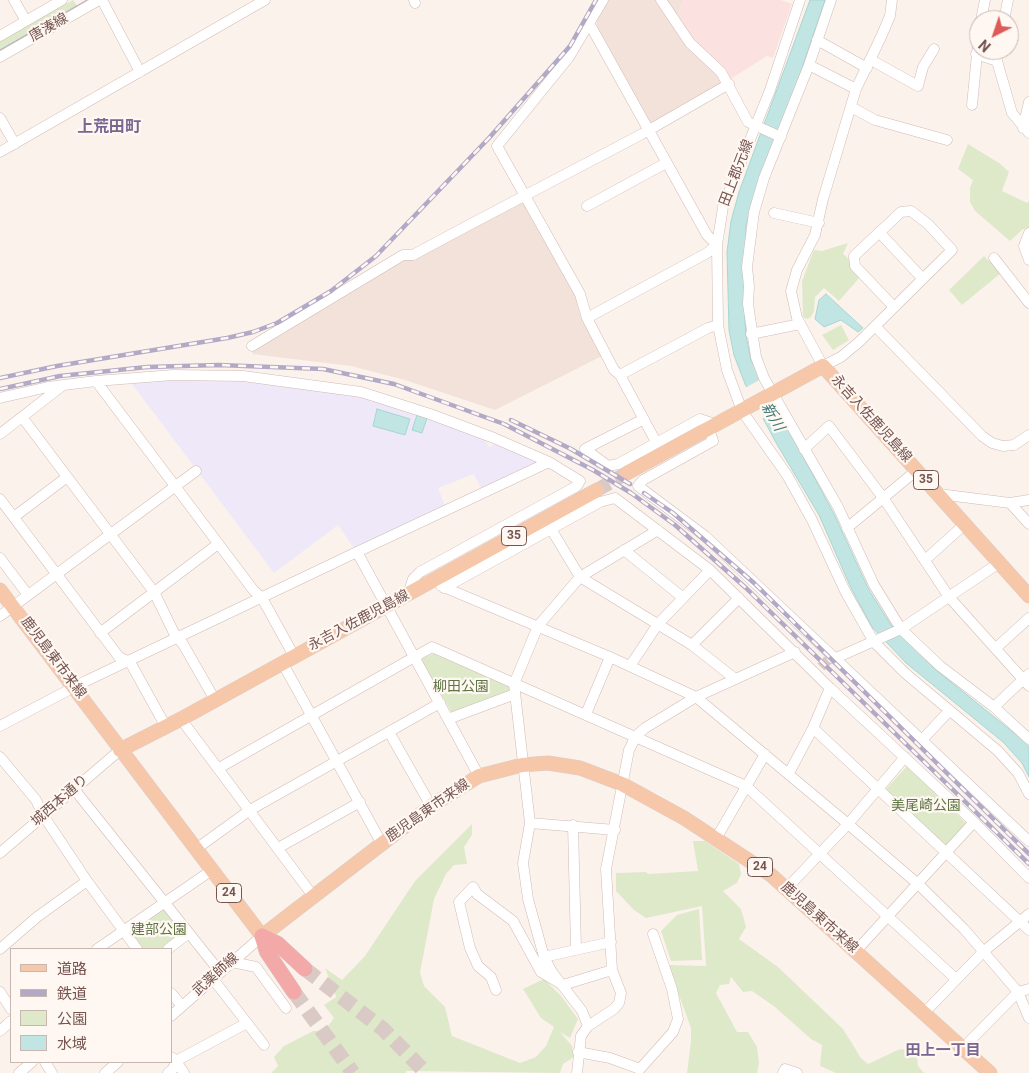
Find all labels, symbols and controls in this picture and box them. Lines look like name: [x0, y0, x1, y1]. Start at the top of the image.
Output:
street label: 唐湊線: [27, 10, 71, 46]
north arrow: [969, 10, 1019, 60]
text: N: [976, 36, 994, 55]
district label: 上荒田町: [77, 118, 141, 138]
street label: 田上郡元線: [717, 137, 757, 209]
street label: 永吉入佐鹿児島線: [827, 372, 915, 466]
water label: 新川: [757, 400, 787, 434]
road number: 35: [914, 470, 938, 490]
road number: 35: [502, 526, 526, 546]
street label: 永吉入佐鹿児島線: [306, 587, 412, 655]
street label: 鹿児島東市来線: [17, 614, 89, 702]
park label: 柳田公園: [433, 679, 489, 695]
street label: 城西本通り: [28, 772, 92, 830]
street label: 鹿児島東市来線: [383, 776, 473, 846]
park label: 美尾崎公園: [891, 798, 961, 814]
road number: 24: [748, 858, 772, 876]
street label: 鹿児島東市来線: [777, 879, 861, 957]
road number: 24: [216, 884, 242, 902]
park label: 建部公園: [131, 922, 187, 938]
legend: [10, 948, 172, 1063]
street label: 武薬師線: [190, 950, 242, 1000]
text: 道路: [57, 960, 87, 978]
text: 鉄道: [57, 985, 87, 1003]
text: 公園: [57, 1010, 87, 1028]
text: 水域: [57, 1035, 87, 1053]
district label: 田上一丁目: [906, 1042, 980, 1060]

